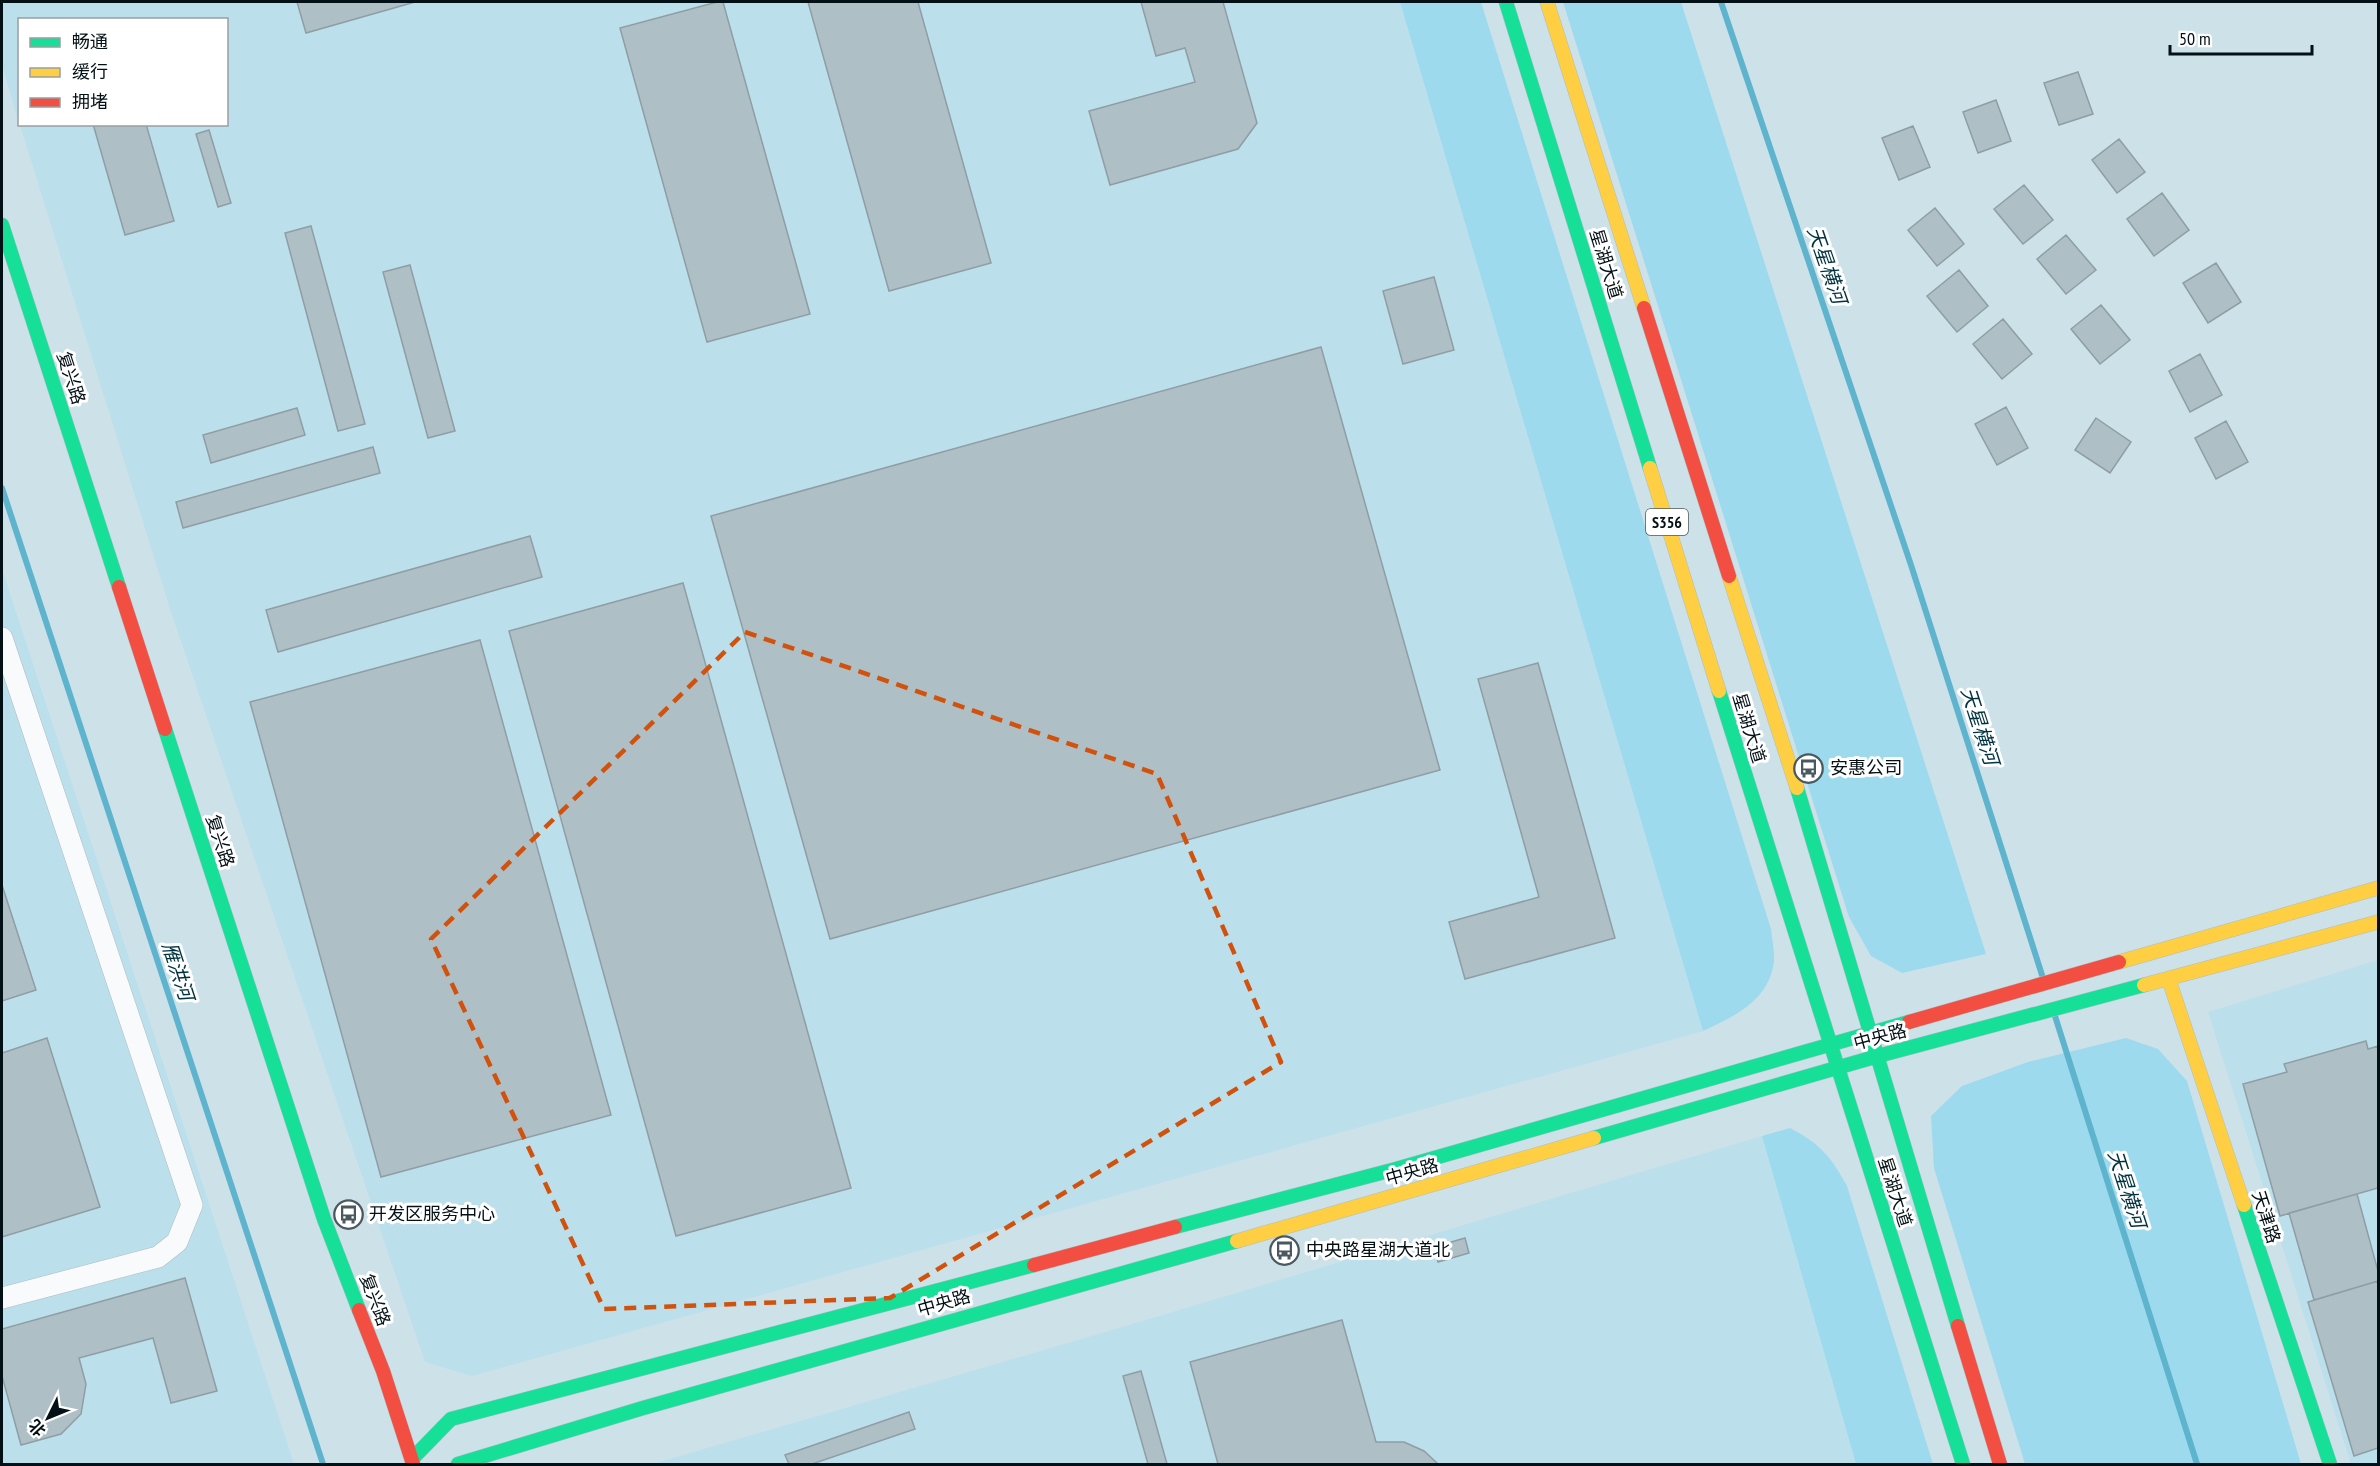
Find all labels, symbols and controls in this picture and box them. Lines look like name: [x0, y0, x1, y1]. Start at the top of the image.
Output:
legend: [18, 18, 228, 126]
scale bar: [2170, 18, 2312, 56]
text: 50 m: [2179, 27, 2211, 50]
text: 畅通: [72, 30, 108, 53]
text: 缓行: [72, 60, 108, 83]
text: 拥堵: [72, 90, 108, 113]
water label: 天星横河: [1802, 223, 1854, 311]
street label: 星湖大道: [1585, 226, 1628, 302]
street label: 复兴路: [52, 349, 91, 407]
road number: S356: [1646, 509, 1688, 535]
water label: 天星横河: [1955, 684, 2006, 772]
street label: 星湖大道: [1728, 690, 1771, 766]
bus stop icon: 安惠公司: [1793, 752, 1825, 784]
place label: 安惠公司: [1830, 756, 1902, 779]
street label: 复兴路: [201, 812, 240, 870]
water label: 雁洪河: [156, 938, 201, 1007]
street label: 中央路: [1851, 1018, 1909, 1055]
water label: 天星横河: [2102, 1147, 2153, 1235]
street label: 中央路: [1383, 1153, 1441, 1190]
street label: 星湖大道: [1873, 1154, 1918, 1230]
street label: 天津路: [2247, 1188, 2286, 1246]
bus stop icon: 开发区服务中心: [332, 1198, 364, 1230]
place label: 开发区服务中心: [369, 1202, 495, 1225]
bus stop icon: 中央路星湖大道北: [1269, 1234, 1301, 1266]
place label: 中央路星湖大道北: [1306, 1238, 1450, 1261]
street label: 复兴路: [355, 1270, 396, 1329]
street label: 中央路: [915, 1284, 973, 1321]
north arrow: [18, 1388, 78, 1448]
text: 北: [24, 1416, 50, 1441]

